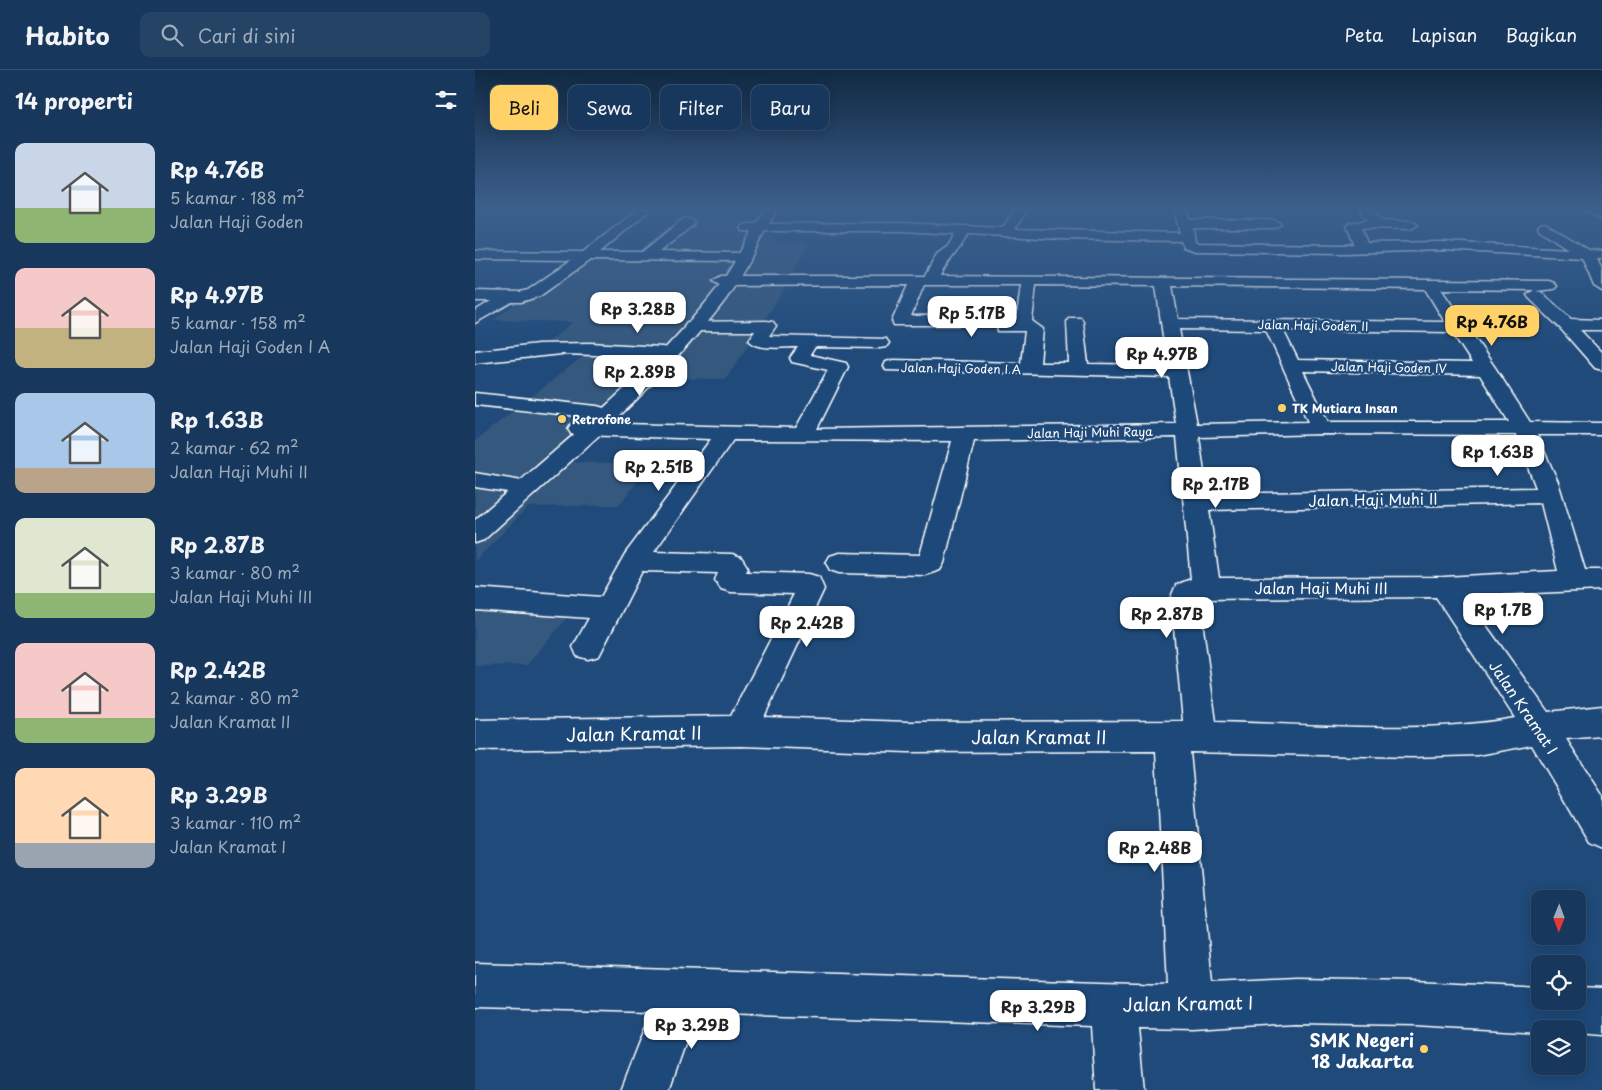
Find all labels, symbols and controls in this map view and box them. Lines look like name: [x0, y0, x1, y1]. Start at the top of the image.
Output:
search box: [140, 12, 490, 57]
text: Habito: [25, 17, 110, 53]
icon: search: [158, 21, 186, 49]
text: Cari di sini: [198, 21, 296, 49]
text: Peta: [1345, 21, 1383, 48]
text: Lapisan: [1411, 21, 1477, 48]
text: Bagikan: [1505, 21, 1577, 48]
text: 14 properti: [15, 84, 133, 116]
chip: Beli: [490, 85, 558, 130]
chip: Sewa: [568, 85, 650, 130]
chip: Filter: [660, 85, 741, 130]
chip: Baru: [751, 85, 829, 130]
icon: filters: [432, 86, 460, 114]
text: Rp 4.76B: [170, 153, 264, 185]
icon: home: [55, 163, 115, 223]
text: 5 kamar · 188 m²: [170, 185, 305, 209]
text: Jalan Haji Goden: [170, 209, 303, 233]
text: Rp 4.97B: [170, 278, 264, 310]
icon: home: [55, 288, 115, 348]
pin: Rp 3.28B: [586, 292, 690, 334]
text: Rp 3.28B: [601, 296, 675, 320]
pin: Rp 5.17B: [920, 296, 1024, 338]
text: Rp 5.17B: [939, 300, 1005, 324]
pin: Rp 4.76B: [1440, 304, 1544, 347]
text: Rp 4.76B: [1456, 309, 1528, 333]
text: 5 kamar · 158 m²: [170, 310, 306, 334]
street label: Jalan Haji Goden II: [1257, 315, 1369, 335]
text: Jalan Haji Goden I A: [170, 334, 330, 358]
pin: Rp 4.97B: [1110, 336, 1214, 379]
text: Rp 4.97B: [1126, 341, 1198, 365]
pin: Rp 2.89B: [588, 354, 692, 397]
street label: Jalan Haji Goden IV: [1331, 357, 1447, 377]
street label: Jalan Haji Goden I A: [901, 358, 1021, 378]
text: Rp 2.89B: [604, 359, 676, 383]
place label: TK Mutiara Insan: [1292, 399, 1398, 417]
marker: TK Mutiara Insan: [1276, 402, 1288, 414]
text: Rp 1.63B: [170, 403, 264, 435]
place label: Retrofone: [572, 410, 631, 428]
icon: home: [55, 413, 115, 473]
marker: Retrofone: [556, 413, 568, 425]
street label: Jalan Haji Muhi Raya: [1027, 422, 1153, 442]
pin: Rp 1.63B: [1446, 434, 1550, 477]
text: 2 kamar · 62 m²: [170, 435, 298, 459]
text: Rp 1.63B: [1462, 439, 1534, 463]
pin: Rp 2.51B: [607, 450, 711, 492]
text: Rp 2.51B: [625, 454, 693, 478]
text: Jalan Haji Muhi II: [170, 459, 308, 483]
pin: Rp 2.17B: [1164, 466, 1268, 509]
text: Rp 2.17B: [1182, 471, 1250, 495]
street label: Jalan Haji Muhi II: [1308, 486, 1438, 512]
text: Rp 2.87B: [170, 528, 265, 560]
icon: home: [55, 538, 115, 598]
text: 3 kamar · 80 m²: [170, 560, 300, 584]
street label: Jalan Haji Muhi III: [1254, 576, 1388, 599]
text: Jalan Haji Muhi III: [170, 584, 312, 608]
pin: Rp 1.7B: [1457, 592, 1549, 635]
pin: Rp 2.87B: [1115, 596, 1219, 639]
text: Rp 1.7B: [1474, 597, 1532, 621]
text: Rp 2.87B: [1131, 601, 1203, 625]
pin: Rp 2.42B: [755, 606, 859, 648]
text: Rp 2.42B: [771, 610, 844, 634]
text: Rp 2.42B: [170, 653, 266, 685]
street label: Jalan Kramat I: [1484, 655, 1564, 759]
icon: home: [55, 663, 115, 723]
text: 2 kamar · 80 m²: [170, 685, 299, 709]
text: Jalan Kramat II: [170, 709, 291, 733]
street label: Jalan Kramat II: [566, 718, 702, 748]
street label: Jalan Kramat II: [971, 723, 1107, 750]
text: Rp 3.29B: [170, 778, 268, 810]
icon: home: [55, 788, 115, 848]
text: 3 kamar · 110 m²: [170, 810, 301, 834]
pin: Rp 2.48B: [1103, 830, 1207, 873]
text: Jalan Kramat I: [170, 834, 286, 858]
text: Rp 2.48B: [1119, 835, 1191, 859]
north arrow: [1531, 890, 1586, 945]
map controls: [1531, 890, 1586, 1075]
button: locate: [1531, 955, 1586, 1010]
street label: Jalan Kramat I: [1122, 988, 1254, 1018]
pin: Rp 3.29B: [986, 990, 1090, 1032]
text: Rp 3.29B: [1001, 994, 1075, 1018]
pin: Rp 3.29B: [640, 1008, 744, 1050]
text: Rp 3.29B: [655, 1012, 729, 1036]
button: layers: [1531, 1020, 1586, 1075]
place label: SMK Negeri 18 Jakarta: [1309, 1026, 1414, 1074]
marker: SMK Negeri 18 Jakarta: [1418, 1043, 1430, 1055]

